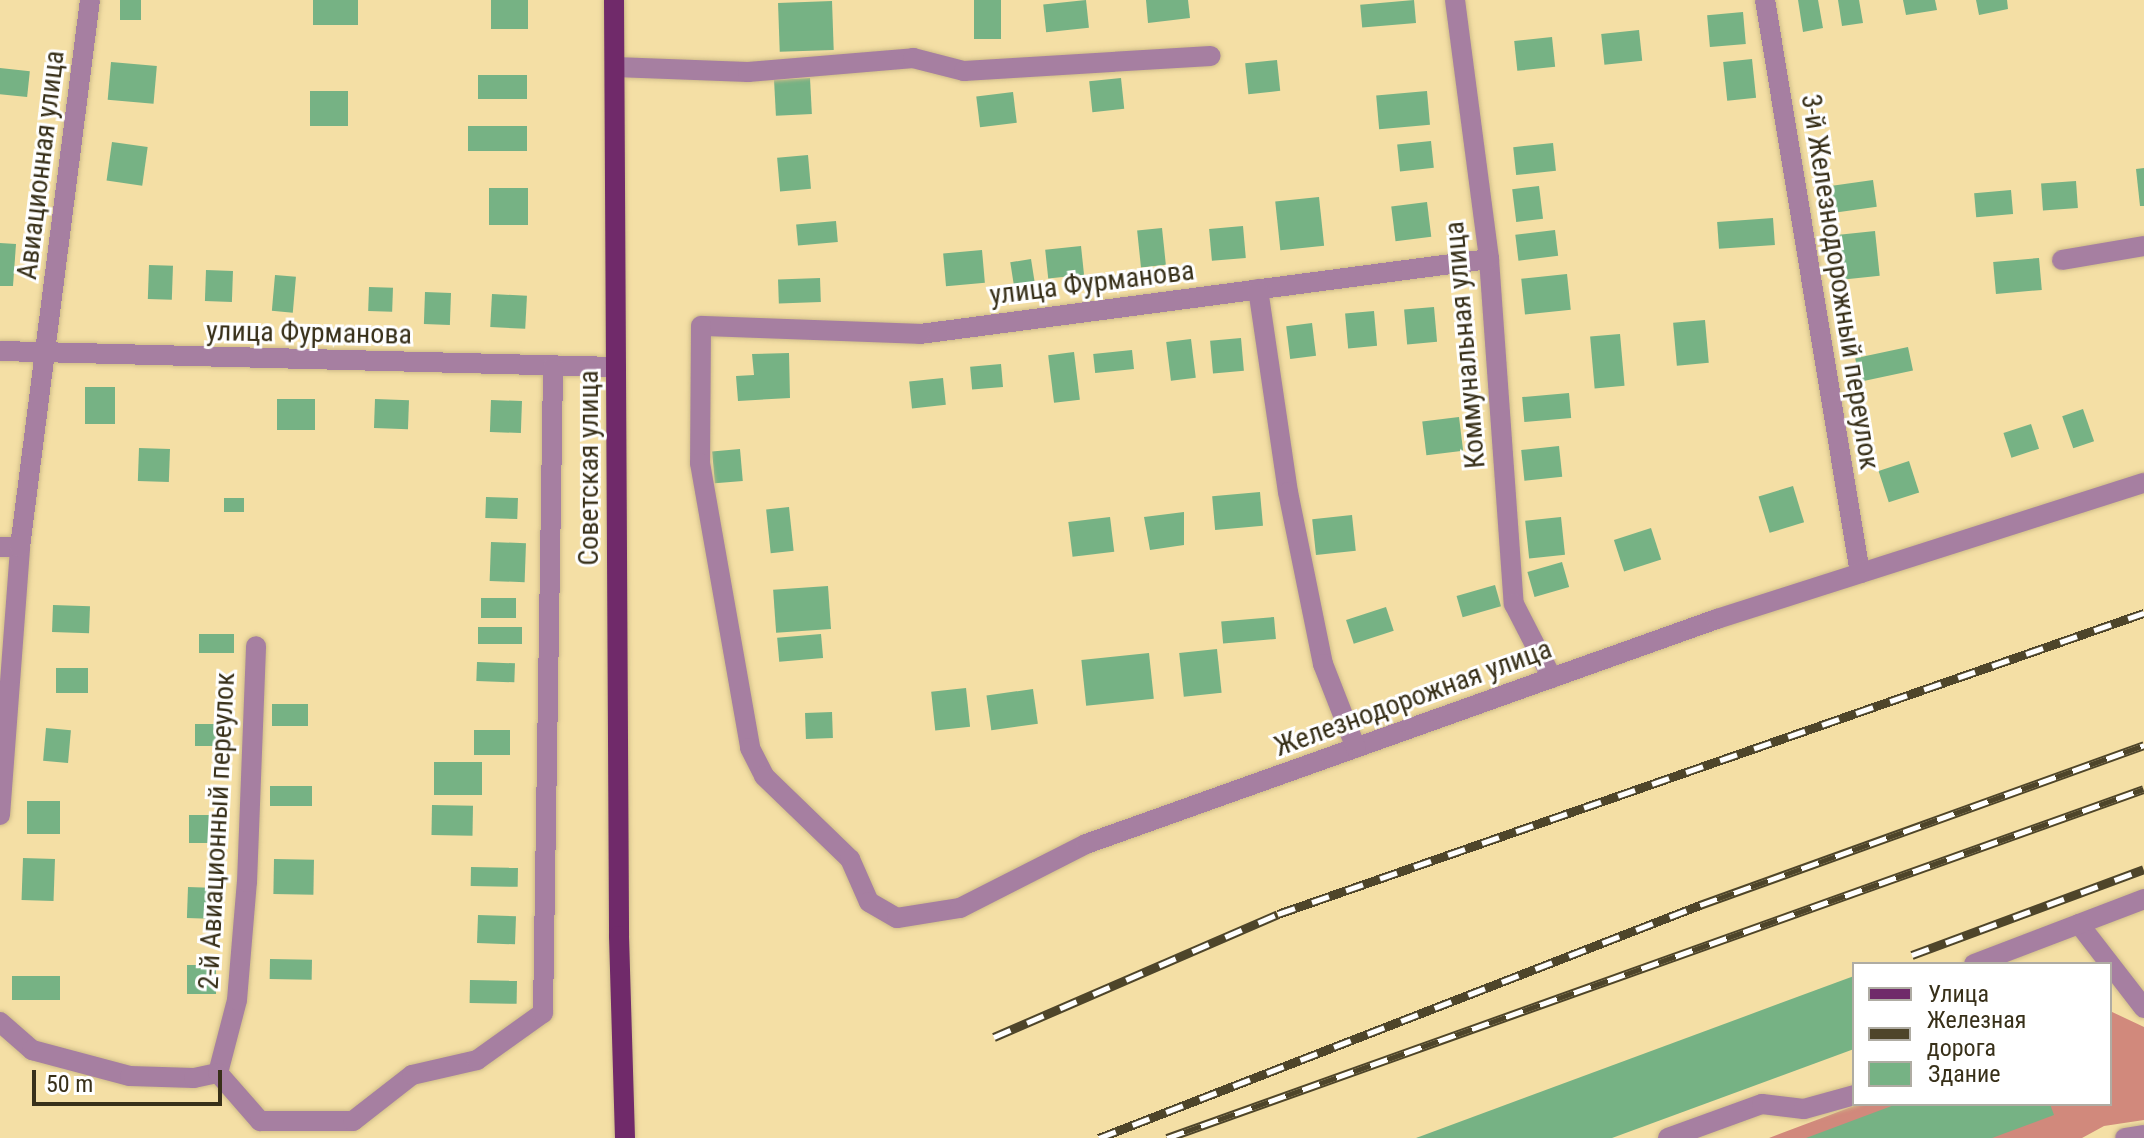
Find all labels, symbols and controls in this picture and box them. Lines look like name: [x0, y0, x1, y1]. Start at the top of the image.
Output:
street label: Авиационная улица: [10, 49, 72, 281]
street label: 3-й Железнодорожный переулок: [1794, 92, 1886, 472]
street label: Коммунальная улица: [1437, 220, 1493, 470]
street label: улица Фурманова: [988, 254, 1196, 312]
street label: улица Фурманова: [206, 314, 412, 352]
street label: Советская улица: [572, 370, 606, 566]
street label: Железнодорожная улица: [1270, 632, 1556, 764]
street label: 2-й Авиационный переулок: [192, 672, 242, 990]
legend: [1852, 962, 2112, 1106]
text: Улица: [1928, 980, 1989, 1008]
text: Железная дорога: [1927, 1006, 2026, 1062]
scale bar: [36, 1054, 226, 1104]
text: Здание: [1928, 1060, 2000, 1088]
text: 50 m: [46, 1070, 93, 1098]

